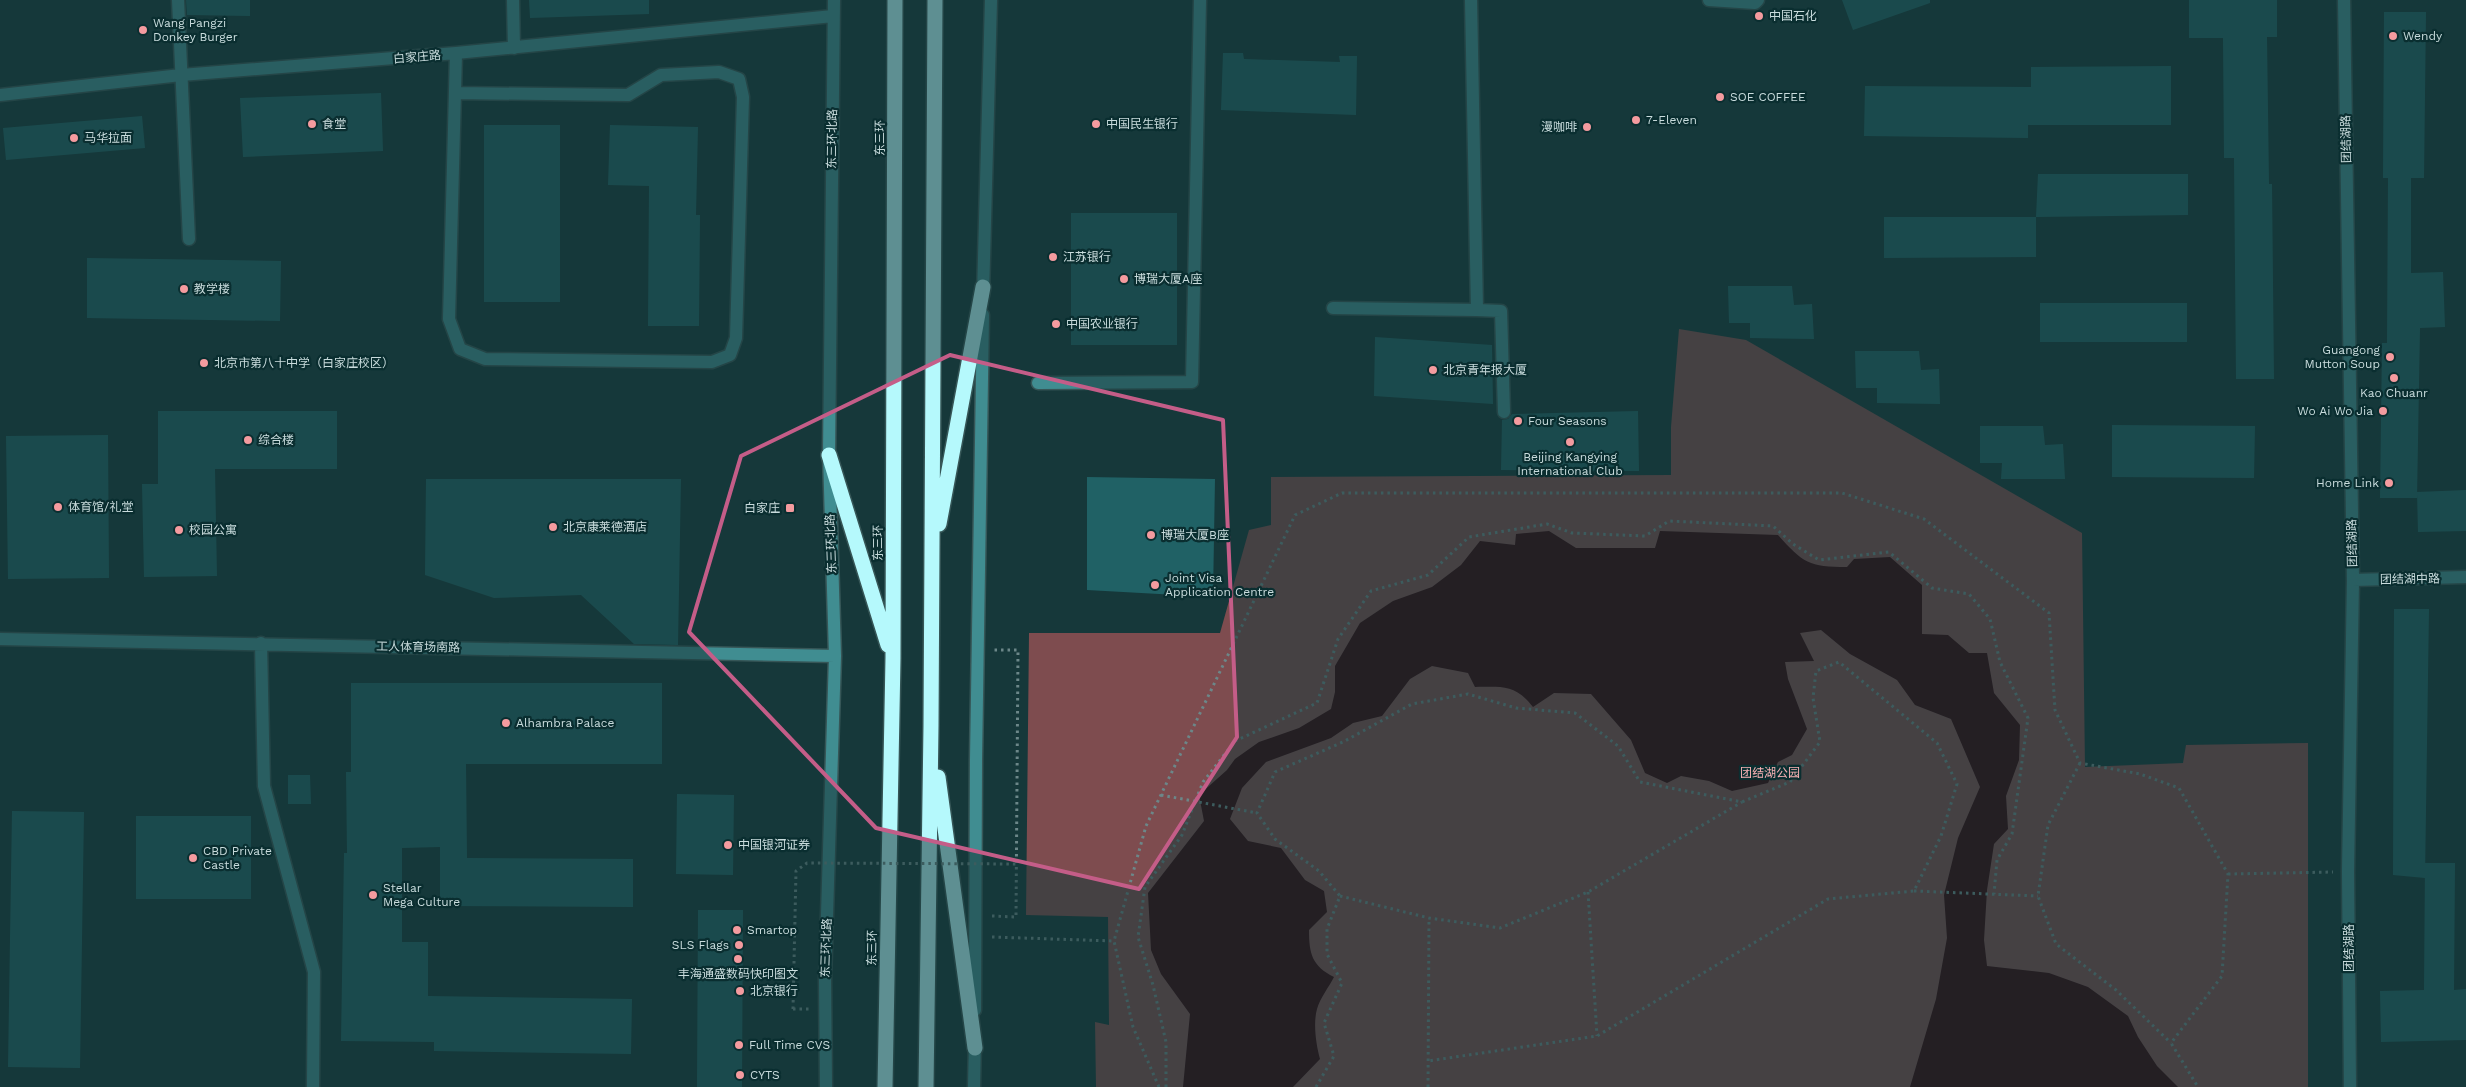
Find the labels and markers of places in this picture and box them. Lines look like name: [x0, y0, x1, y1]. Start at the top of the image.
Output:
place label: 中国石化: [1769, 9, 1817, 23]
marker: 中国石化: [1753, 10, 1765, 22]
place label: Wang Pangzi Donkey Burger: [153, 16, 238, 44]
marker: Wang Pangzi Donkey Burger: [137, 24, 149, 36]
place label: Wendy: [2403, 29, 2443, 43]
marker: Wendy: [2387, 30, 2399, 42]
place label: SOE COFFEE: [1730, 90, 1806, 104]
marker: SOE COFFEE: [1714, 91, 1726, 103]
place label: 7-Eleven: [1646, 113, 1697, 127]
marker: 7-Eleven: [1630, 114, 1642, 126]
place label: 食堂: [322, 117, 346, 131]
place label: 中国民生银行: [1106, 117, 1178, 131]
marker: 食堂: [306, 118, 318, 130]
marker: 中国民生银行: [1090, 118, 1102, 130]
place label: 漫咖啡: [1541, 120, 1577, 134]
marker: 漫咖啡: [1581, 121, 1593, 133]
place label: 马华拉面: [84, 131, 132, 145]
marker: 马华拉面: [68, 132, 80, 144]
place label: 江苏银行: [1063, 250, 1111, 264]
marker: 江苏银行: [1047, 251, 1059, 263]
place label: 博瑞大厦A座: [1134, 272, 1202, 286]
marker: 博瑞大厦A座: [1118, 273, 1130, 285]
place label: 教学楼: [194, 282, 230, 296]
marker: 教学楼: [178, 283, 190, 295]
place label: 中国农业银行: [1066, 317, 1138, 331]
marker: 中国农业银行: [1050, 318, 1062, 330]
place label: Guangong Mutton Soup: [2305, 343, 2381, 371]
marker: Guangong Mutton Soup: [2384, 351, 2396, 363]
place label: 北京市第八十中学（白家庄校区）: [214, 356, 394, 370]
marker: 北京市第八十中学（白家庄校区）: [198, 357, 210, 369]
place label: 北京青年报大厦: [1443, 363, 1527, 377]
marker: 北京青年报大厦: [1427, 364, 1439, 376]
marker: Kao Chuanr: [2388, 372, 2400, 384]
place label: Kao Chuanr: [2360, 386, 2428, 400]
place label: Wo Ai Wo Jia: [2297, 404, 2373, 418]
marker: Wo Ai Wo Jia: [2377, 405, 2389, 417]
place label: Four Seasons: [1528, 414, 1607, 428]
marker: Four Seasons: [1512, 415, 1524, 427]
place label: 综合楼: [258, 433, 294, 447]
marker: 综合楼: [242, 434, 254, 446]
marker: Beijing Kangying International Club: [1564, 436, 1576, 448]
place label: Beijing Kangying International Club: [1517, 450, 1623, 478]
place label: Home Link: [2316, 476, 2379, 490]
marker: Home Link: [2383, 477, 2395, 489]
place label: 体育馆/礼堂: [68, 500, 133, 514]
marker: 体育馆/礼堂: [52, 501, 64, 513]
place label: 白家庄: [744, 501, 780, 515]
marker: 白家庄: [784, 502, 796, 514]
place label: 北京康莱德酒店: [563, 520, 647, 534]
marker: 北京康莱德酒店: [547, 521, 559, 533]
place label: 校园公寓: [189, 523, 237, 537]
marker: 校园公寓: [173, 524, 185, 536]
place label: 博瑞大厦B座: [1161, 528, 1229, 542]
marker: 博瑞大厦B座: [1145, 529, 1157, 541]
place label: Joint Visa Application Centre: [1165, 571, 1274, 599]
marker: Joint Visa Application Centre: [1149, 579, 1161, 591]
place label: Alhambra Palace: [516, 716, 614, 730]
marker: Alhambra Palace: [500, 717, 512, 729]
place label: 中国银河证券: [738, 838, 810, 852]
marker: 中国银河证券: [722, 839, 734, 851]
place label: CBD Private Castle: [203, 844, 272, 872]
marker: CBD Private Castle: [187, 852, 199, 864]
place label: Stellar Mega Culture: [383, 881, 460, 909]
marker: Stellar Mega Culture: [367, 889, 379, 901]
place label: Smartop: [747, 923, 797, 937]
marker: Smartop: [731, 924, 743, 936]
place label: SLS Flags: [672, 938, 729, 952]
marker: SLS Flags: [733, 939, 745, 951]
marker: 丰海通盛数码快印图文: [732, 953, 744, 965]
place label: 丰海通盛数码快印图文: [678, 967, 798, 981]
place label: 北京银行: [750, 984, 798, 998]
marker: 北京银行: [734, 985, 746, 997]
place label: Full Time CVS: [749, 1038, 830, 1052]
marker: Full Time CVS: [733, 1039, 745, 1051]
place label: CYTS: [750, 1068, 780, 1082]
marker: CYTS: [734, 1069, 746, 1081]

